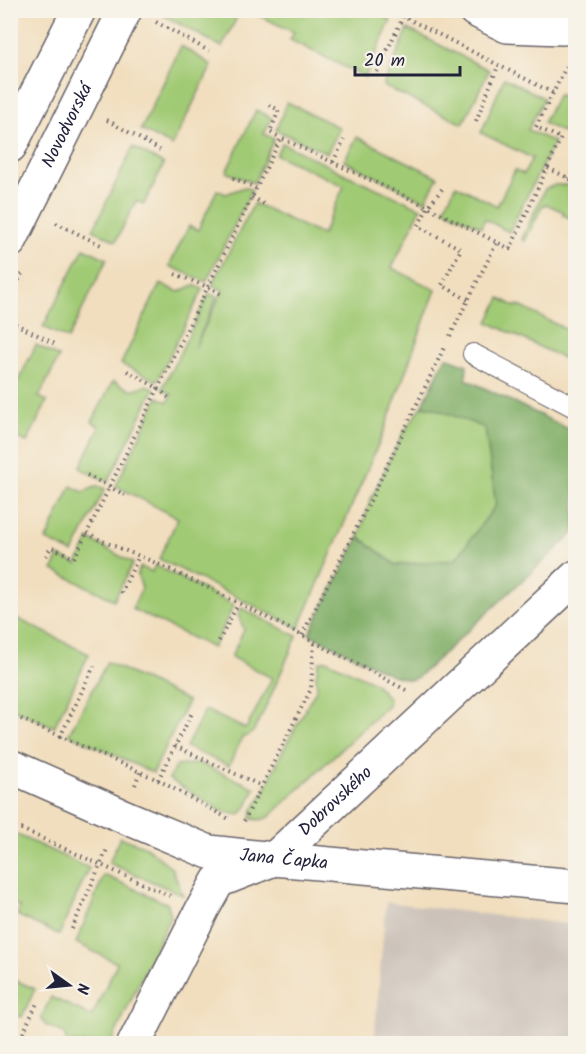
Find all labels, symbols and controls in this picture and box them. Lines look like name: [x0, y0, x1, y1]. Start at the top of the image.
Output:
scale bar: [355, 39, 460, 77]
text: 20 m: [364, 47, 405, 76]
street label: Novodvorská: [34, 77, 102, 173]
street label: Dobrovského: [292, 759, 380, 844]
street label: Jana Čapka: [238, 841, 329, 878]
north arrow: [39, 955, 99, 1015]
text: N: [69, 980, 95, 997]

